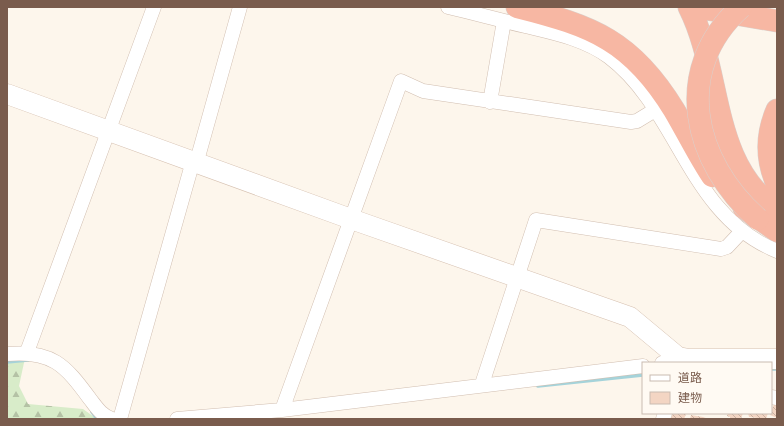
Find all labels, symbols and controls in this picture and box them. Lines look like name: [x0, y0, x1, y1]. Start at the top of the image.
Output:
legend: [642, 362, 772, 414]
text: 道路: [678, 370, 702, 385]
text: 建物: [678, 390, 702, 405]

